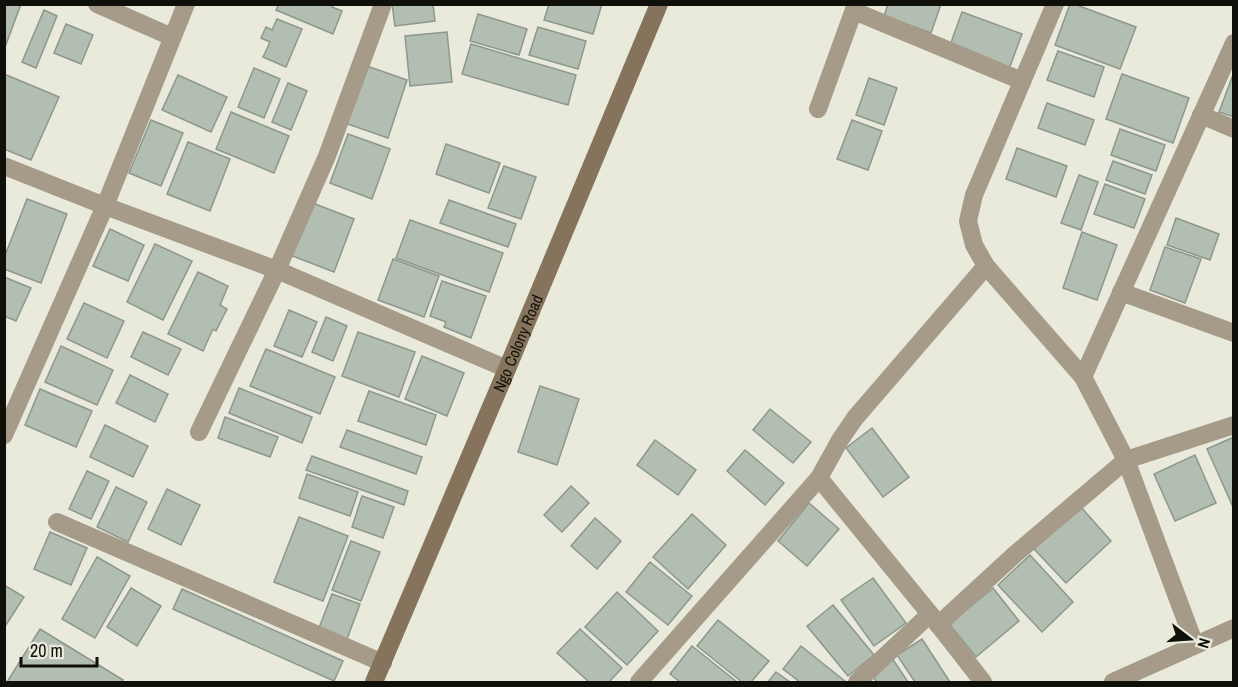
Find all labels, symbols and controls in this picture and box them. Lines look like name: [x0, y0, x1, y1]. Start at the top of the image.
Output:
street label: Ngo Colony Road: [488, 291, 548, 395]
north arrow: [1160, 609, 1220, 669]
scale bar: [21, 630, 98, 668]
text: N: [1192, 636, 1216, 651]
text: 20 m: [30, 638, 63, 663]

